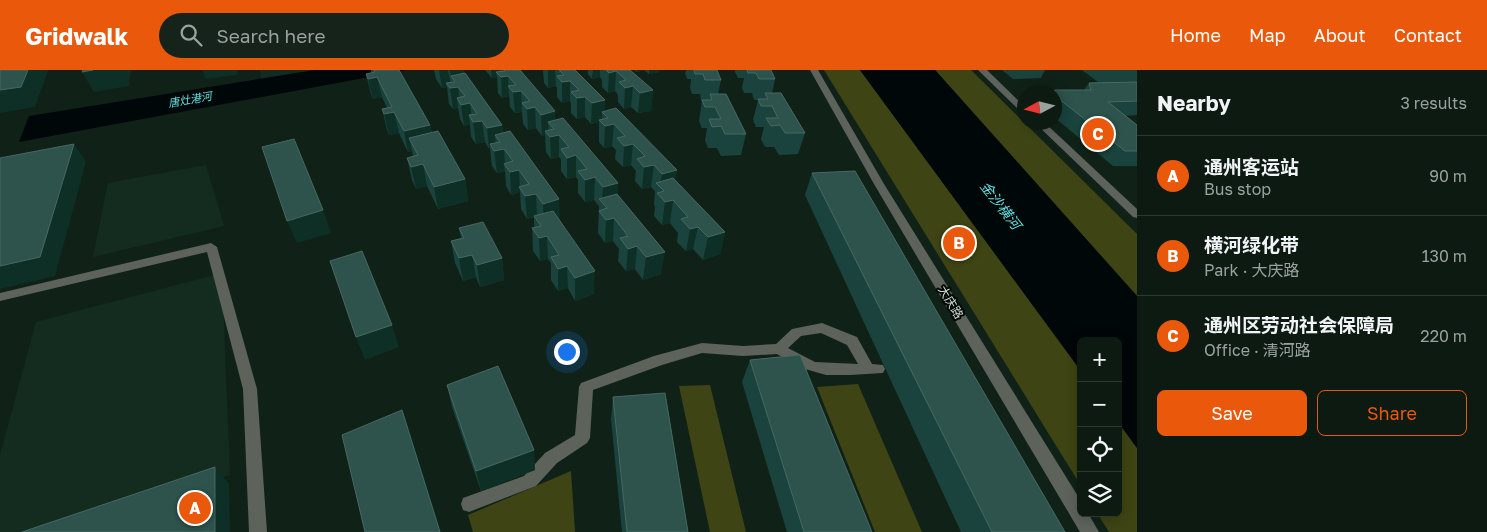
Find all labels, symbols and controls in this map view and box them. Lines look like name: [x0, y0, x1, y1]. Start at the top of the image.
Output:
search box: [159, 13, 509, 58]
text: Gridwalk: [25, 21, 129, 50]
icon: search: [177, 21, 205, 49]
text: Search here: [217, 24, 325, 47]
text: Home: [1170, 24, 1221, 46]
text: Map: [1249, 24, 1286, 46]
text: About: [1314, 24, 1366, 46]
text: Contact: [1394, 24, 1462, 46]
north arrow: [1017, 85, 1062, 130]
water label: 唐灶港河: [167, 88, 215, 109]
text: Nearby: [1157, 90, 1231, 116]
text: 3 results: [1400, 93, 1467, 113]
pin: C: [1082, 115, 1114, 153]
text: 通州客运站: [1204, 155, 1299, 178]
text: A: [1167, 166, 1179, 186]
text: 90 m: [1429, 166, 1467, 186]
water label: 金沙横河: [977, 178, 1027, 235]
text: Bus stop: [1204, 179, 1271, 199]
pin: B: [943, 224, 975, 262]
text: 横河绿化带: [1204, 233, 1299, 256]
text: B: [1167, 246, 1179, 266]
text: 130 m: [1422, 246, 1467, 266]
text: Park · 大庆路: [1204, 260, 1299, 280]
street label: 大庆路: [935, 283, 967, 321]
text: 通州区劳动社会保障局: [1204, 313, 1394, 336]
text: C: [1167, 326, 1179, 346]
text: 220 m: [1420, 326, 1467, 346]
map controls: [1077, 337, 1122, 517]
button: +: [1077, 337, 1122, 382]
your location: [554, 339, 580, 365]
text: Office · 清河路: [1204, 340, 1311, 360]
button: −: [1077, 382, 1122, 427]
button: Save: [1157, 390, 1307, 436]
button: Share: [1317, 390, 1467, 436]
button: locate: [1077, 427, 1122, 472]
button: layers: [1077, 472, 1122, 517]
pin: A: [179, 489, 211, 527]

